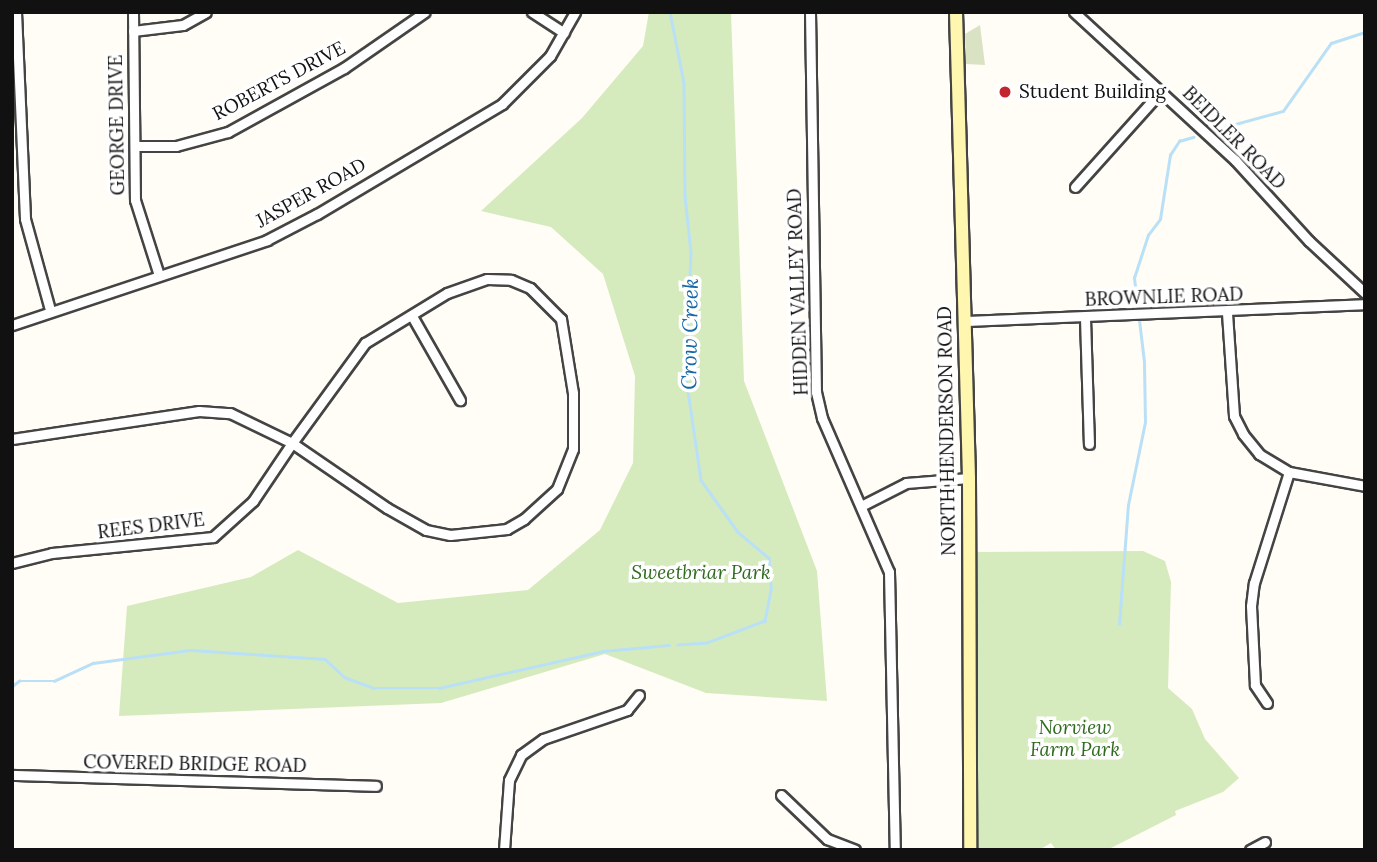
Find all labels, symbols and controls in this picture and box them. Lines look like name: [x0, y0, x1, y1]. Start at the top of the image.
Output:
street label: ROBERTS DRIVE: [209, 37, 349, 125]
street label: GEORGE DRIVE: [104, 54, 130, 196]
place label: Student Building: [1019, 81, 1166, 103]
street label: BEIDLER ROAD: [1178, 82, 1290, 194]
marker: Student Building: [997, 84, 1013, 100]
street label: JASPER ROAD: [252, 153, 370, 233]
street label: HIDDEN VALLEY ROAD: [783, 188, 813, 396]
water label: Crow Creek: [676, 278, 704, 390]
street label: BROWNLIE ROAD: [1084, 283, 1244, 311]
street label: NORTH HENDERSON ROAD: [933, 306, 961, 556]
street label: REES DRIVE: [96, 508, 206, 544]
park label: Sweetbriar Park: [631, 562, 771, 584]
park label: Norview Farm Park: [1030, 717, 1120, 761]
street label: COVERED BRIDGE ROAD: [83, 751, 307, 777]

